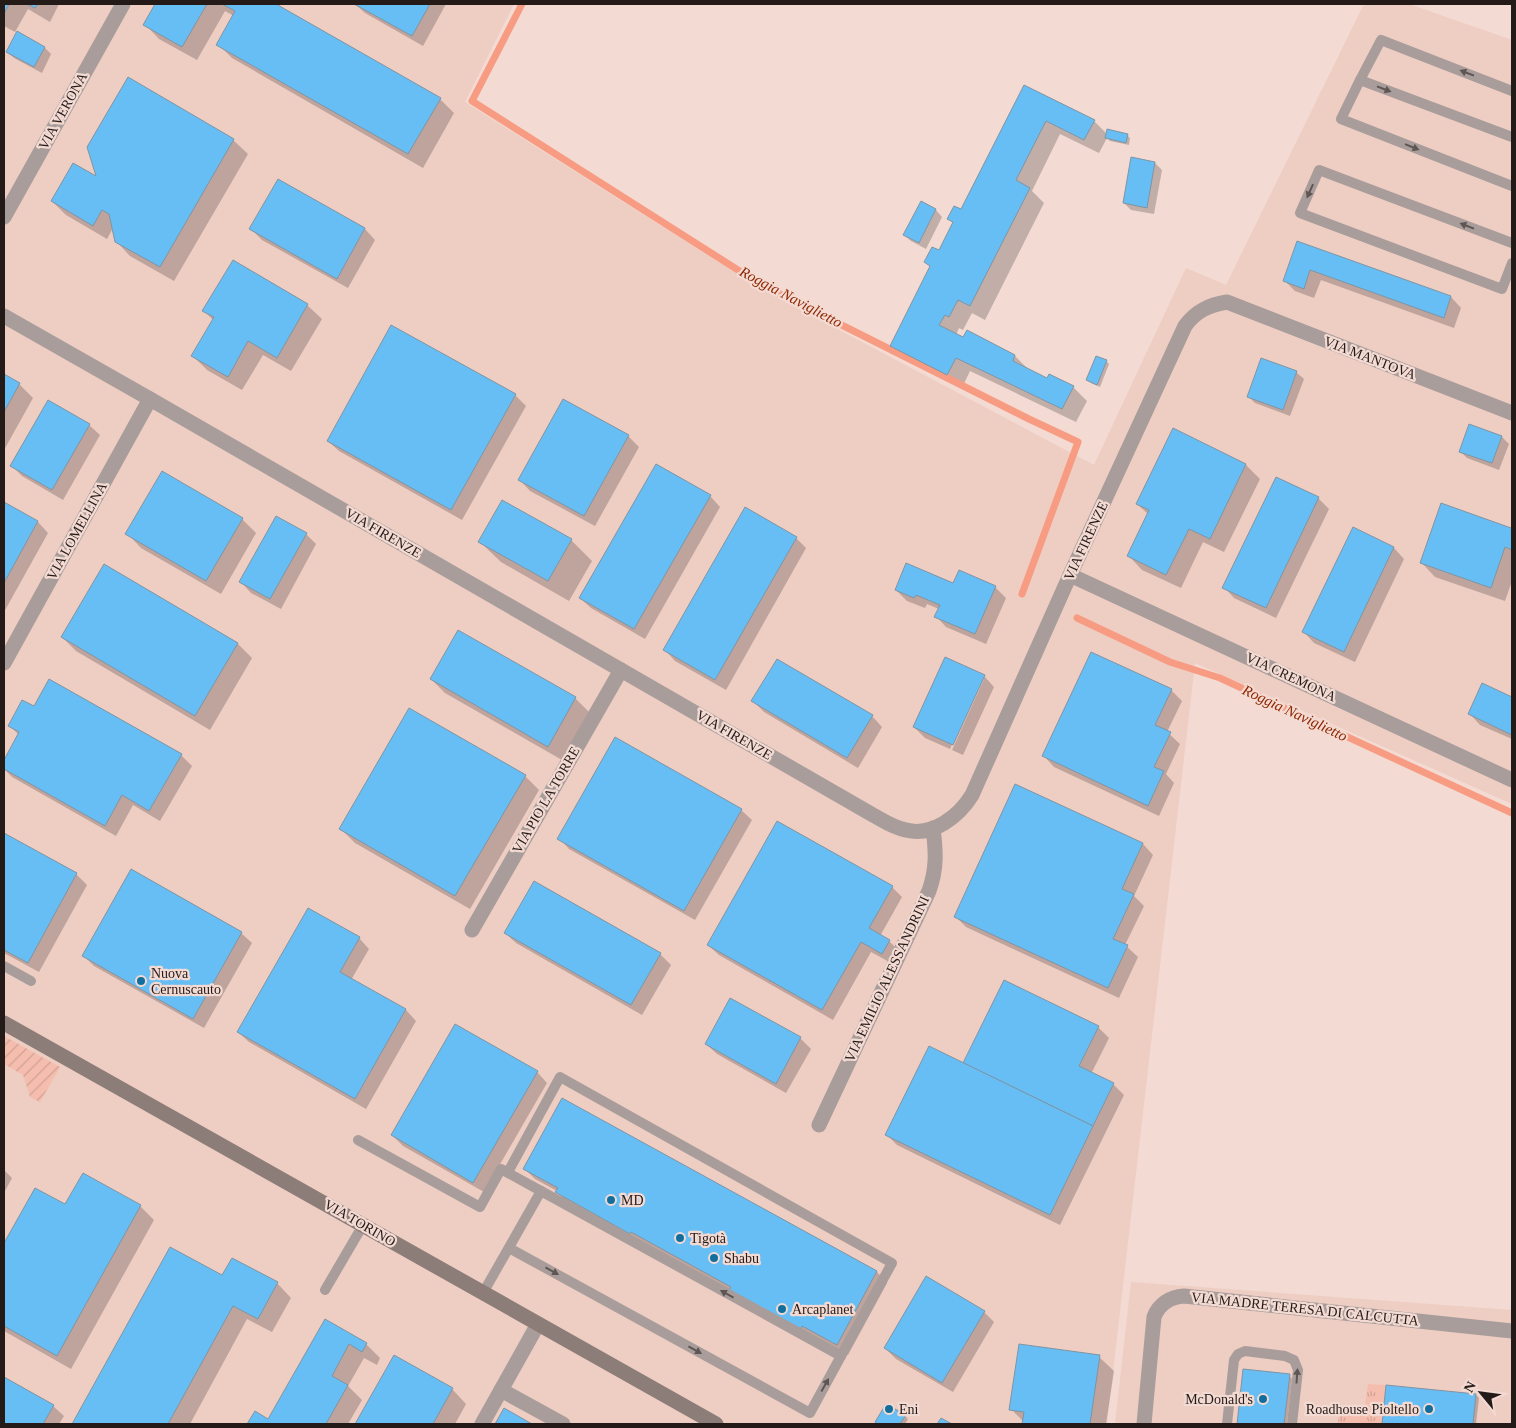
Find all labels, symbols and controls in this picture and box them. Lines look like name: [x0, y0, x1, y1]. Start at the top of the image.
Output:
street label: VIA VERONA: [36, 69, 91, 152]
one-way arrow: [1459, 69, 1474, 77]
one-way arrow: [1377, 85, 1392, 93]
one-way arrow: [1405, 143, 1419, 151]
one-way arrow: [1306, 184, 1314, 198]
one-way arrow: [1459, 222, 1474, 229]
water label: Roggia Naviglietto: [736, 263, 845, 331]
street label: VIA MANTOVA: [1322, 334, 1419, 383]
street label: VIA LOMELLINA: [44, 479, 110, 582]
street label: VIA FIRENZE: [1061, 499, 1111, 583]
street label: VIA FIRENZE: [342, 505, 424, 561]
street label: VIA CREMONA: [1244, 650, 1339, 705]
water label: Roggia Naviglietto: [1239, 681, 1350, 744]
street label: VIA FIRENZE: [693, 707, 775, 763]
street label: VIA PIO LA TORRE: [509, 744, 583, 856]
street label: VIA EMILIO ALESSANDRINI: [842, 893, 932, 1064]
place label: Nuova Cernuscauto: [151, 966, 221, 997]
marker: Nuova Cernuscauto: [135, 975, 147, 987]
place label: MD: [621, 1193, 644, 1208]
marker: MD: [605, 1194, 617, 1206]
street label: VIA TORINO: [322, 1197, 398, 1249]
place label: Tigotà: [690, 1231, 727, 1246]
marker: Tigotà: [674, 1232, 686, 1244]
place label: Shabu: [724, 1251, 759, 1266]
marker: Shabu: [708, 1252, 720, 1264]
one-way arrow: [545, 1267, 559, 1276]
one-way arrow: [721, 1289, 734, 1298]
street label: VIA MADRE TERESA DI CALCUTTA: [1190, 1290, 1420, 1329]
place label: Arcaplanet: [792, 1302, 854, 1317]
marker: Arcaplanet: [776, 1303, 788, 1315]
one-way arrow: [688, 1345, 701, 1354]
one-way arrow: [1293, 1368, 1301, 1384]
north arrow: [1456, 1368, 1506, 1418]
one-way arrow: [820, 1379, 829, 1392]
text: N: [1461, 1379, 1479, 1395]
place label: McDonald's: [1185, 1392, 1253, 1407]
marker: McDonald's: [1257, 1393, 1269, 1405]
place label: Eni: [899, 1402, 919, 1417]
place label: Roadhouse Pioltello: [1306, 1402, 1419, 1417]
marker: Eni: [883, 1403, 895, 1415]
marker: Roadhouse Pioltello: [1423, 1403, 1435, 1415]

